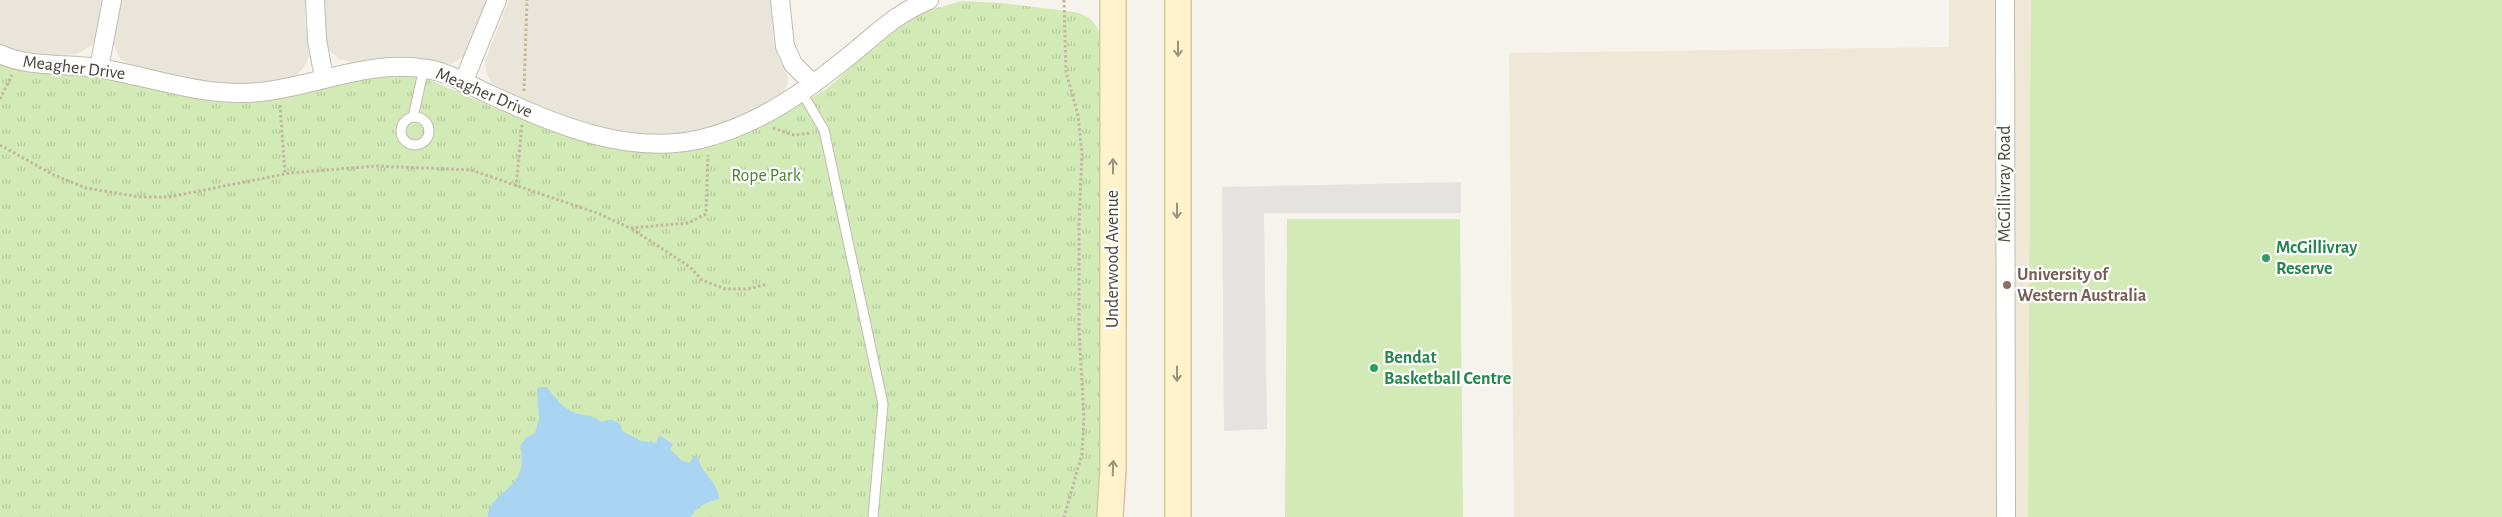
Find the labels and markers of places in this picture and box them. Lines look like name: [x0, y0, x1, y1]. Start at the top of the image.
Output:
place label: McGillivray Reserve: [2276, 239, 2358, 278]
marker: McGillivray Reserve: [2260, 252, 2272, 264]
place label: University of Western Australia: [2017, 266, 2147, 305]
marker: University of Western Australia: [2001, 279, 2013, 291]
place label: Bendat Basketball Centre: [1384, 349, 1511, 388]
marker: Bendat Basketball Centre: [1368, 362, 1380, 374]

